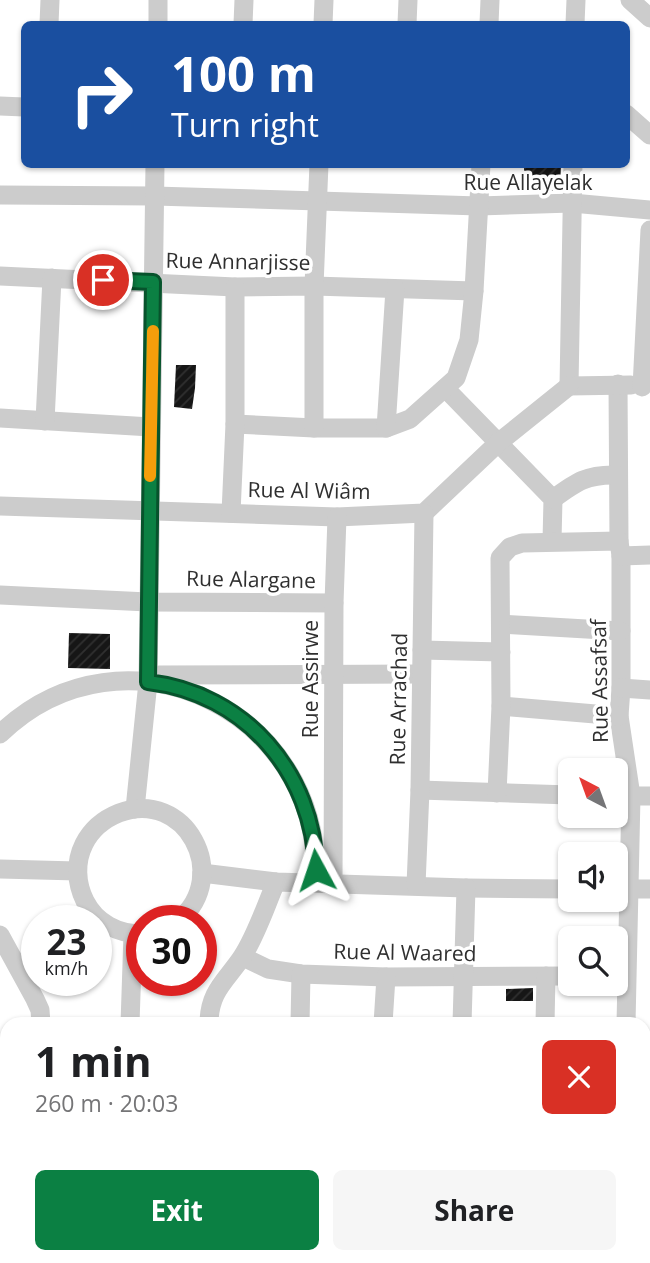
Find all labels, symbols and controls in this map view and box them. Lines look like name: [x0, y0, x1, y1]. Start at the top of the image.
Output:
text: 100 m: [171, 40, 316, 106]
icon: right: [56, 49, 147, 140]
text: Turn right: [171, 103, 319, 146]
street label: Rue Allayelak: [464, 168, 592, 196]
street label: Rue Annarjisse: [165, 246, 311, 276]
pin: [73, 250, 133, 310]
icon: arrive: [84, 261, 122, 299]
street label: Rue Al Wiâm: [247, 475, 371, 505]
street label: Rue Alargane: [186, 564, 316, 594]
street label: Rue Assafsaf: [584, 617, 614, 743]
street label: Rue Assirwe: [296, 620, 324, 738]
street label: Rue Arrachad: [383, 632, 413, 766]
north arrow: [558, 758, 628, 828]
map controls: [558, 758, 628, 996]
position arrow: [279, 833, 353, 907]
button: sound: [558, 842, 628, 912]
speed limit sign: 30: [126, 905, 217, 996]
text: 23: [46, 918, 87, 965]
button: search: [558, 926, 628, 996]
street label: Rue Al Waared: [333, 937, 477, 967]
text: km/h: [45, 956, 88, 980]
text: 1 min: [35, 1032, 152, 1089]
button: close: [542, 1040, 616, 1114]
text: 260 m · 20:03: [35, 1087, 178, 1119]
button: Exit: [35, 1170, 319, 1250]
button: Share: [333, 1170, 616, 1250]

